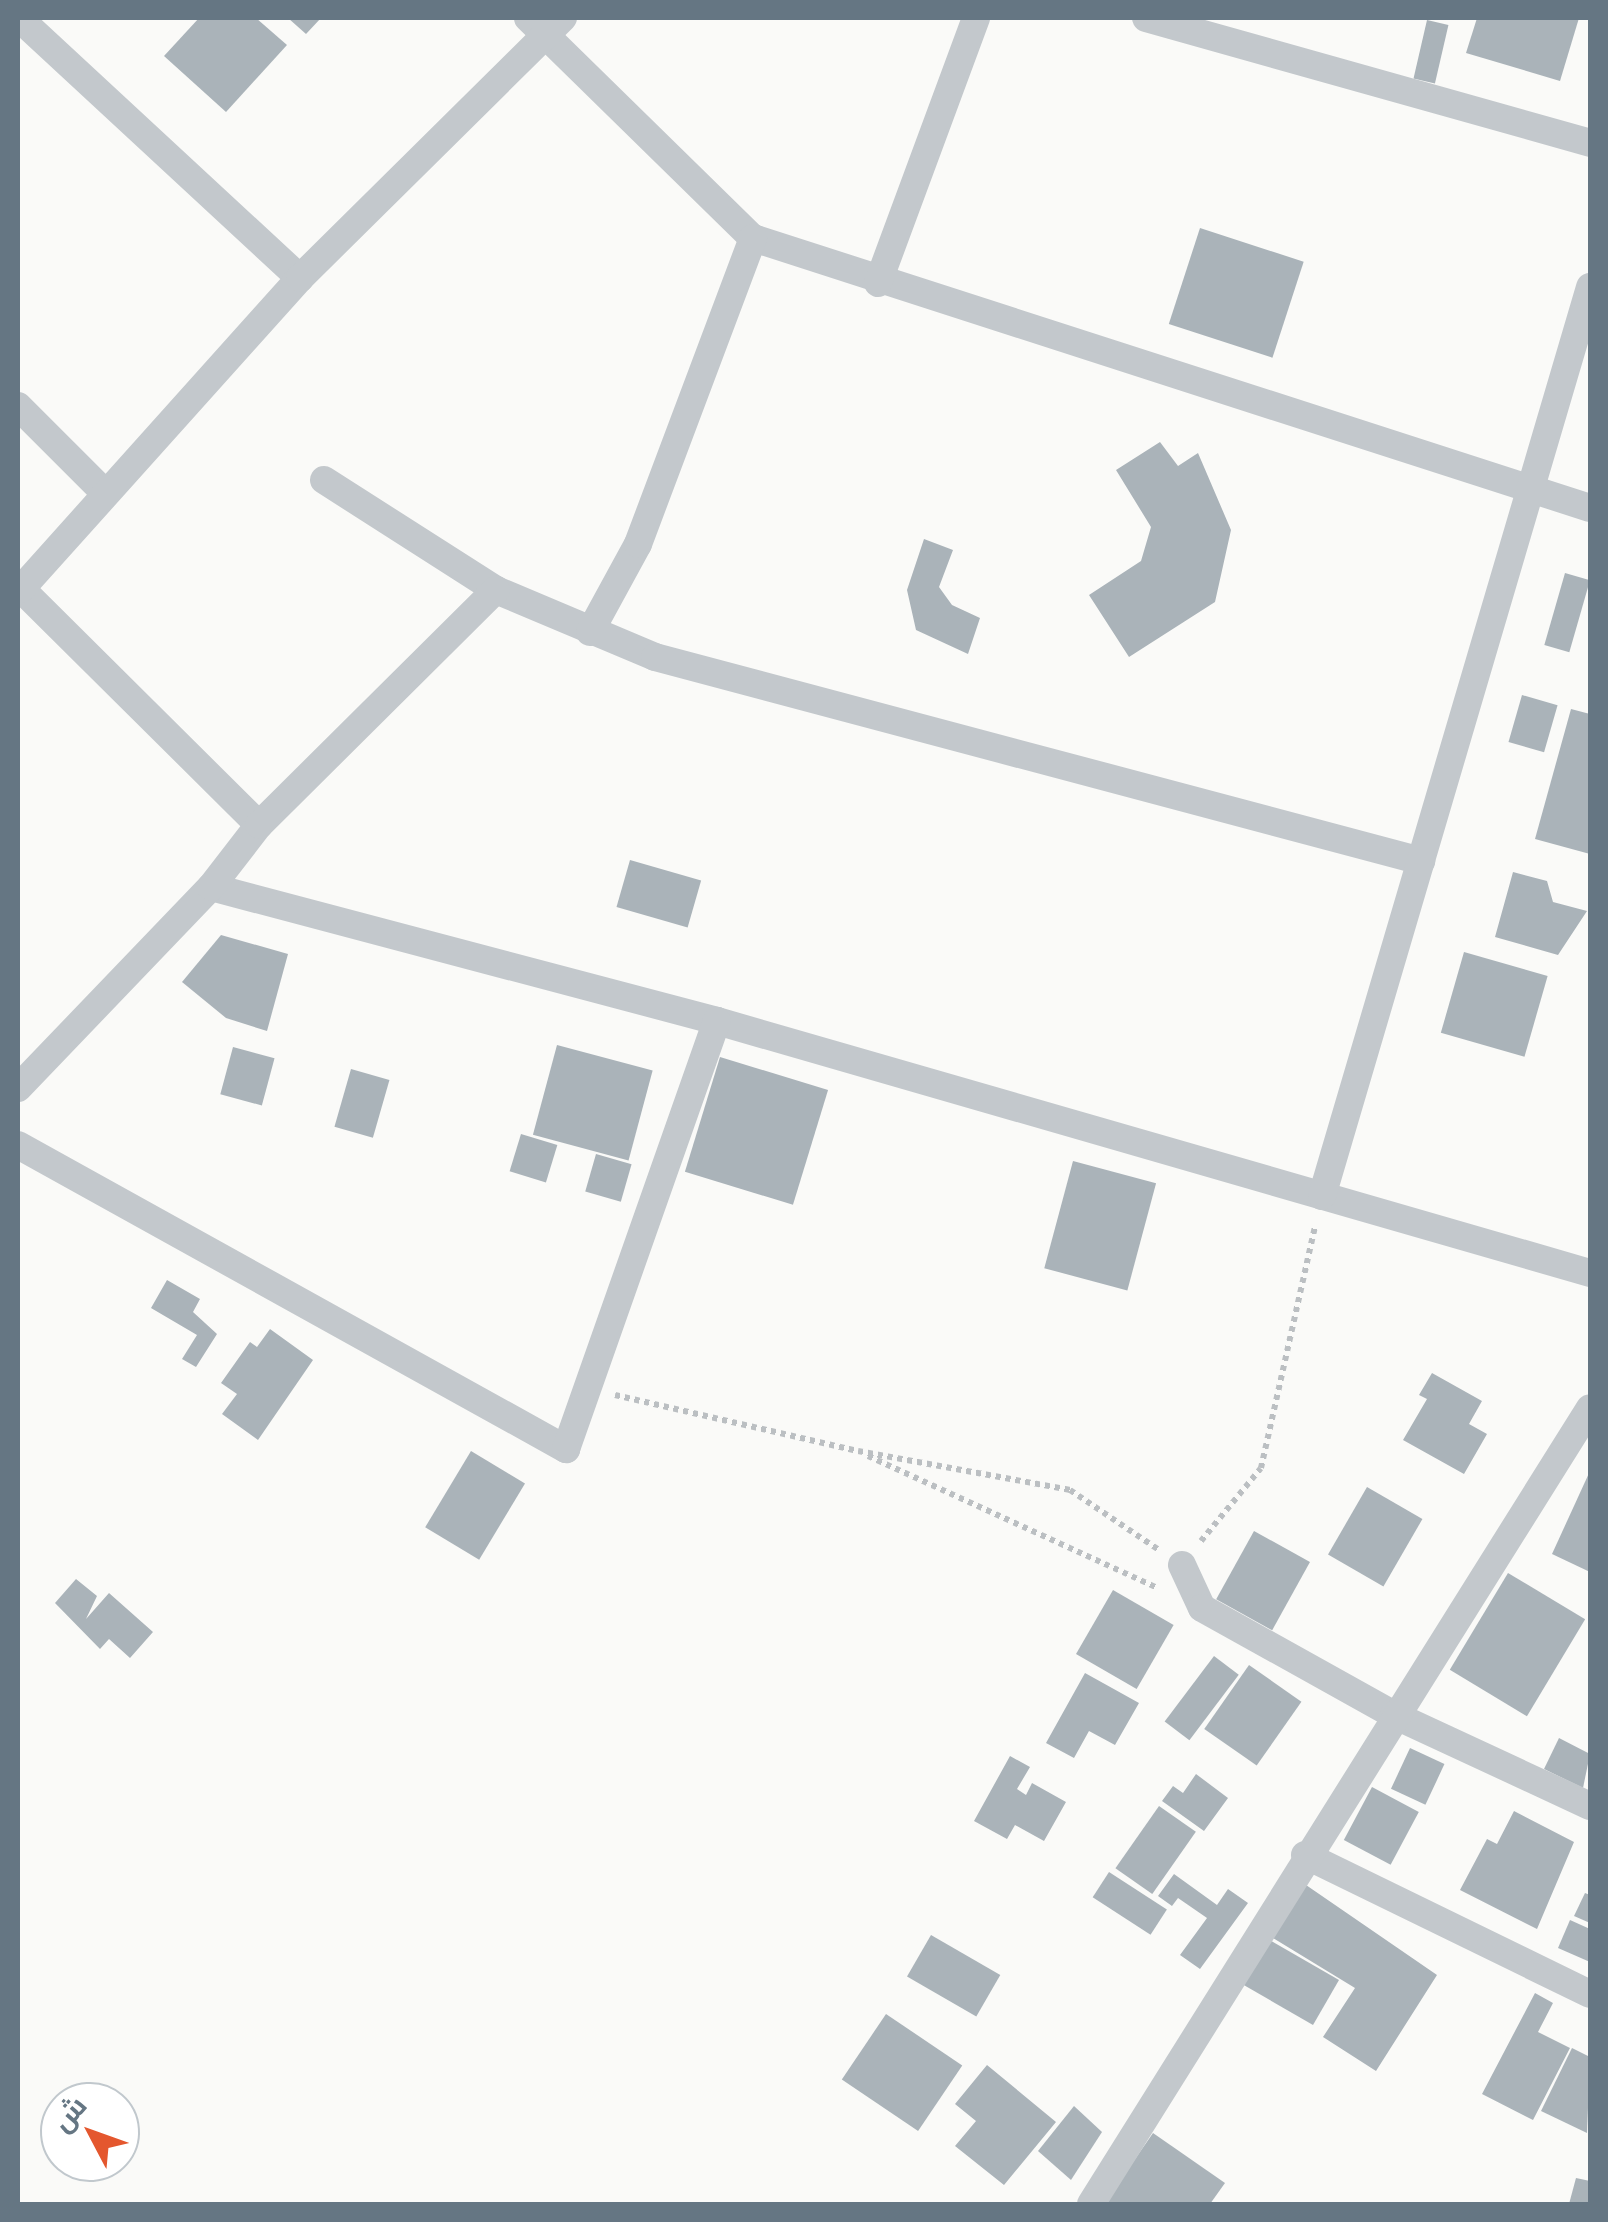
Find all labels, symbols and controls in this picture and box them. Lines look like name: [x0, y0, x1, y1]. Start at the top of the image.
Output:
north arrow: [40, 2082, 140, 2182]
text: ش: [44, 2089, 93, 2138]

